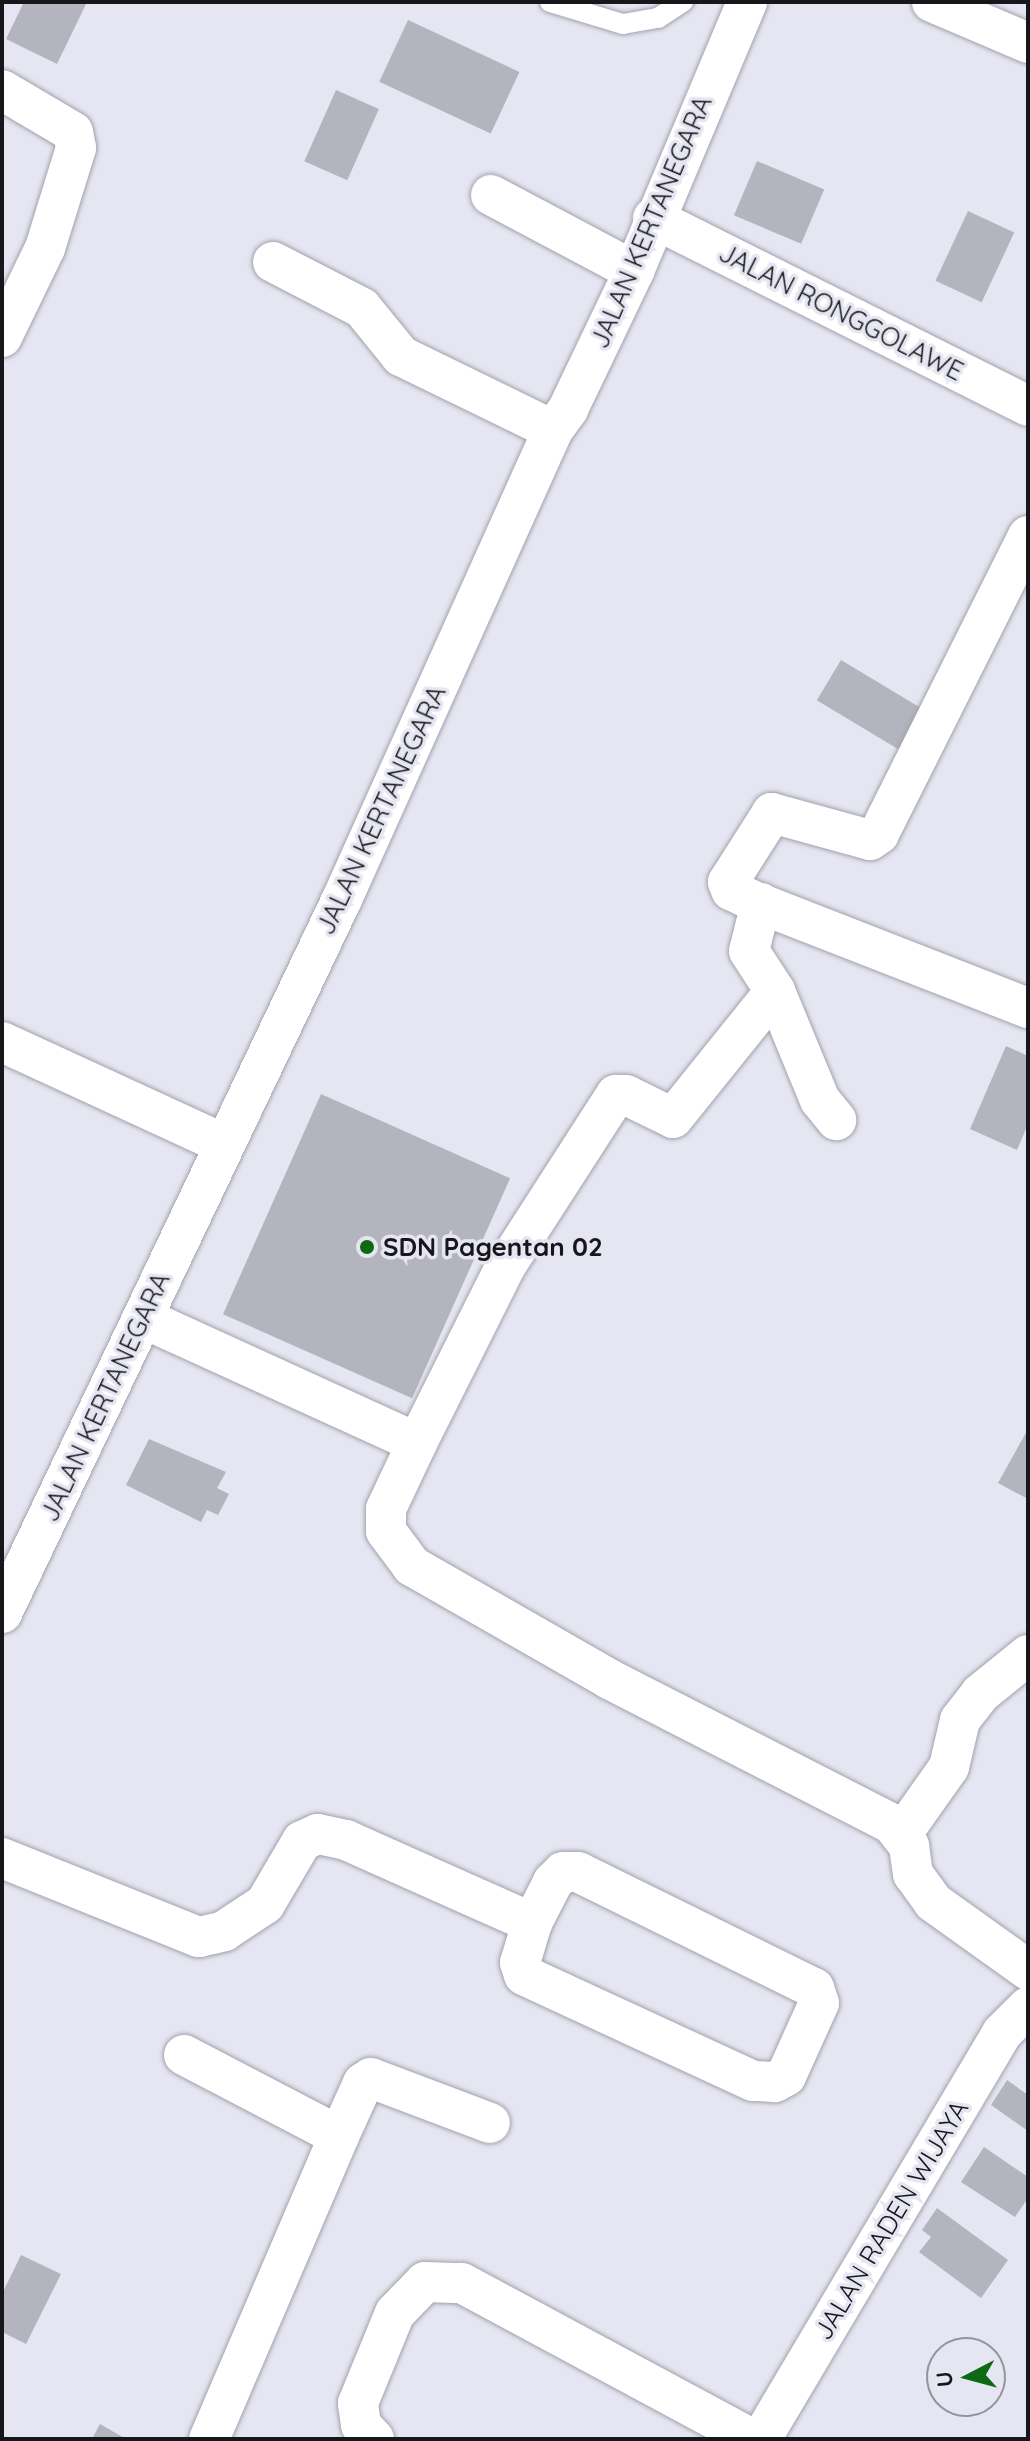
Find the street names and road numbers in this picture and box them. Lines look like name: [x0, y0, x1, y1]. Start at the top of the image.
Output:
street label: JALAN KERTANEGARA: [584, 91, 718, 353]
street label: JALAN RONGGOLAWE: [714, 237, 968, 387]
street label: JALAN KERTANEGARA: [310, 680, 452, 940]
street label: JALAN KERTANEGARA: [34, 1267, 176, 1527]
street label: JALAN RADEN WIJAYA: [807, 2095, 975, 2345]

